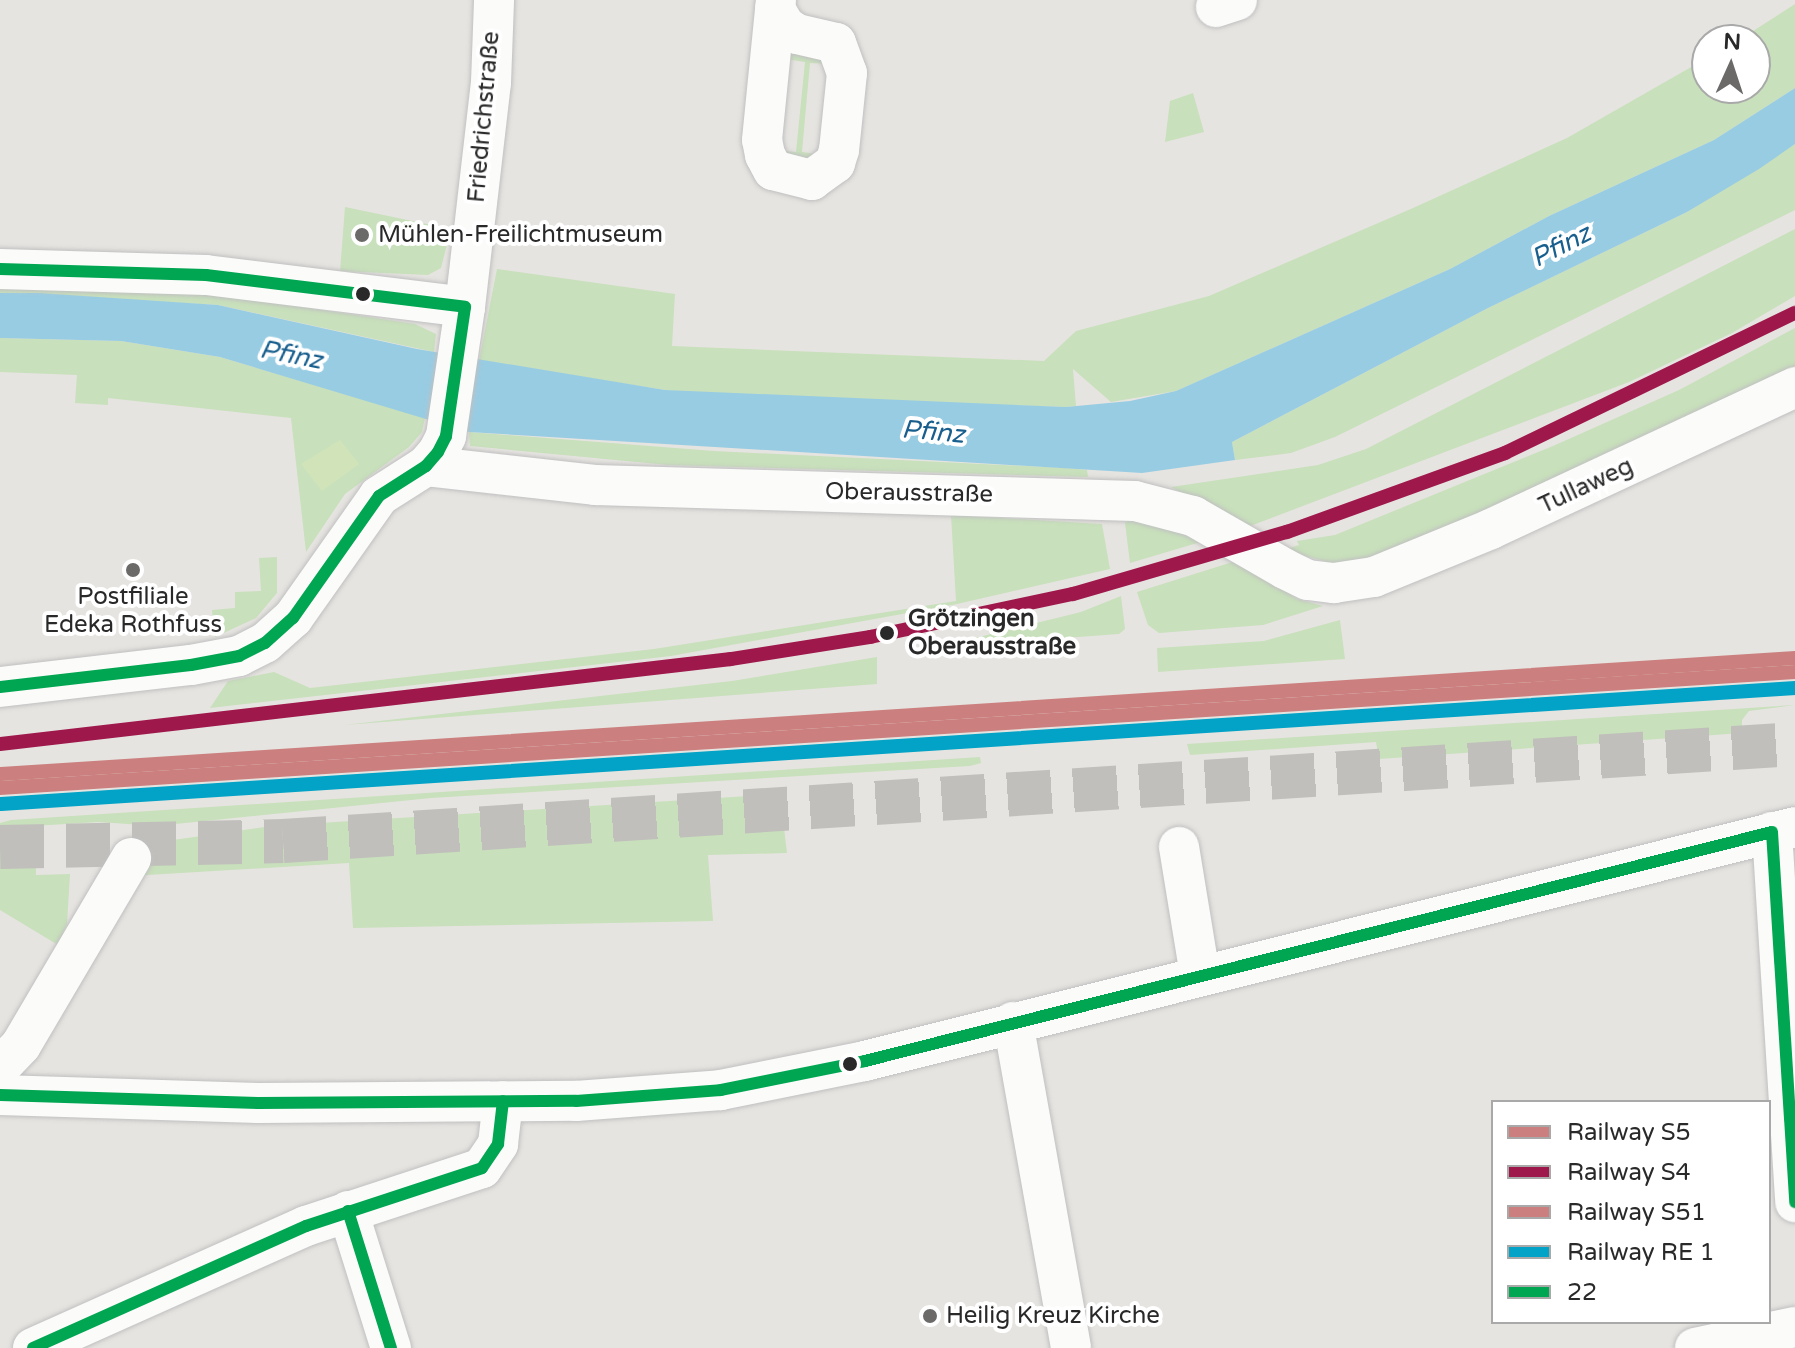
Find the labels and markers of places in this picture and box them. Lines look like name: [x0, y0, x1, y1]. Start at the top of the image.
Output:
place label: Mühlen-Freilichtmuseum: [378, 221, 663, 249]
marker: Mühlen-Freilichtmuseum: [353, 226, 371, 244]
unlabelled marker: [355, 286, 371, 302]
marker: Postfiliale Edeka Rothfuss: [124, 561, 142, 579]
place label: Postfiliale Edeka Rothfuss: [44, 583, 222, 639]
place label: Grötzingen Oberausstraße: [908, 605, 1076, 661]
marker: Grötzingen Oberausstraße: [873, 619, 901, 647]
unlabelled marker: [842, 1056, 858, 1072]
place label: Heilig Kreuz Kirche: [946, 1302, 1160, 1330]
marker: Heilig Kreuz Kirche: [921, 1307, 939, 1325]

